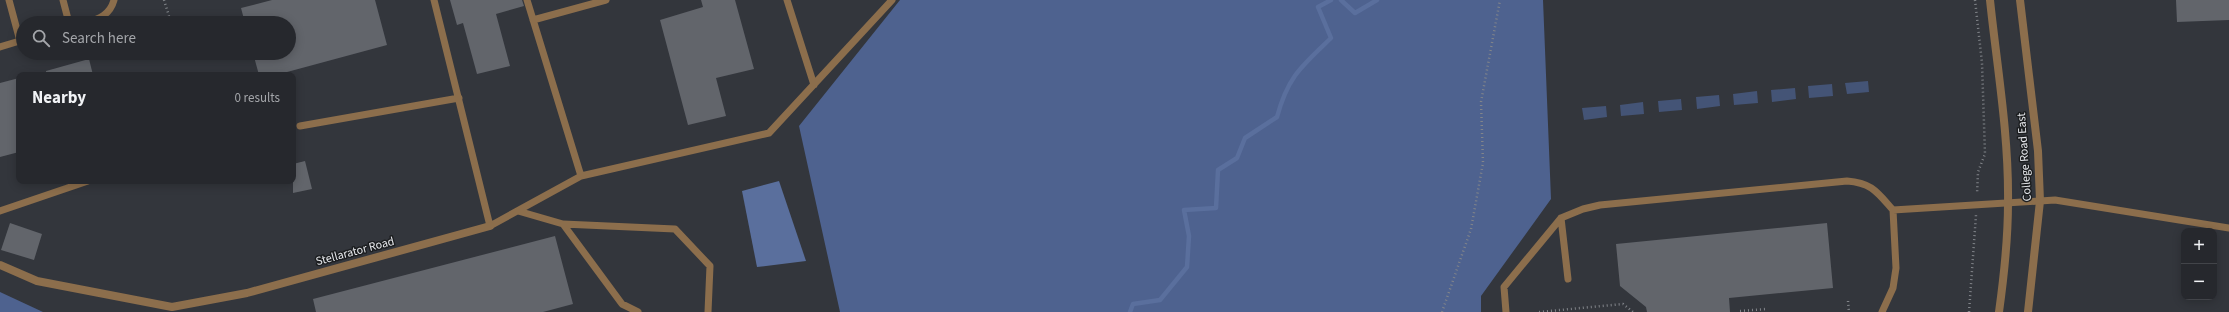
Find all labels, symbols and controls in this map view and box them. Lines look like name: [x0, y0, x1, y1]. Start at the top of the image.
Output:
search box: [16, 16, 296, 60]
icon: search: [30, 27, 52, 49]
text: Search here: [62, 28, 136, 49]
text: Nearby: [32, 86, 86, 110]
text: 0 results: [235, 89, 280, 107]
street label: College Road East: [2013, 112, 2036, 202]
map controls: [2181, 228, 2217, 300]
button: +: [2181, 228, 2217, 264]
street label: Stellarator Road: [314, 233, 396, 270]
button: −: [2181, 264, 2217, 300]

